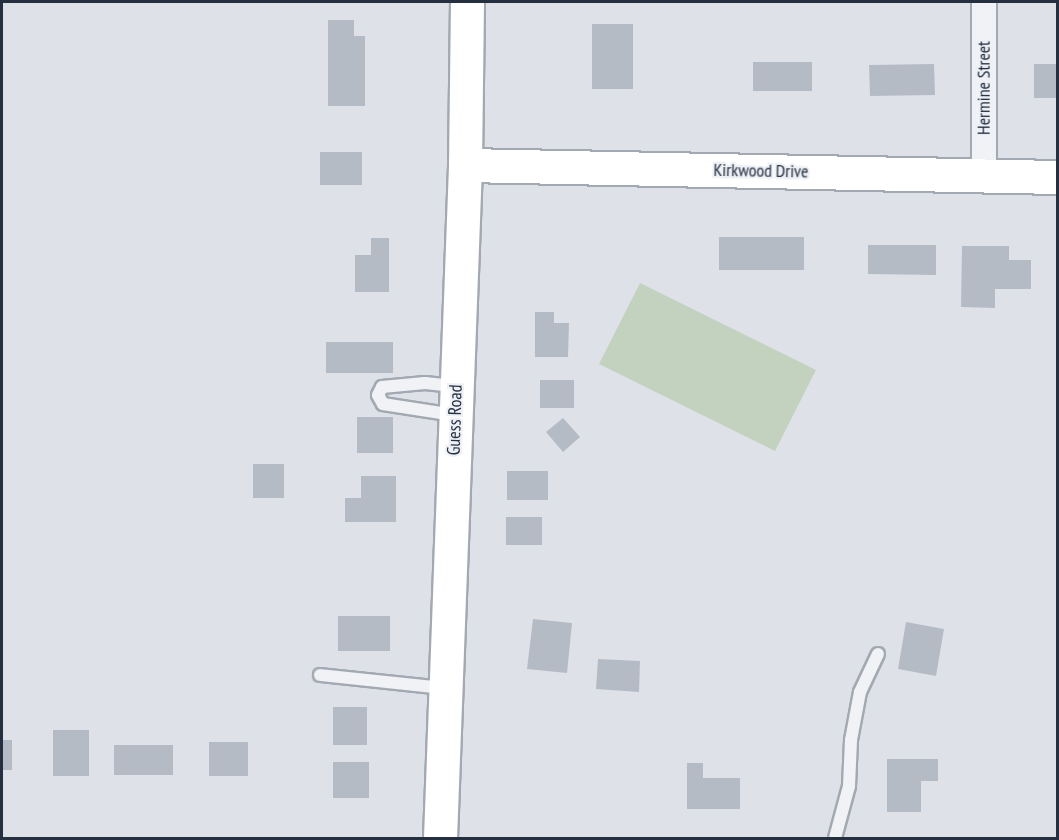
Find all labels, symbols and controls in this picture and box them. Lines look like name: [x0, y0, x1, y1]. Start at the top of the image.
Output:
street label: Hermine Street: [973, 41, 995, 135]
street label: Kirkwood Drive: [713, 159, 809, 183]
street label: Guess Road: [443, 384, 467, 456]

